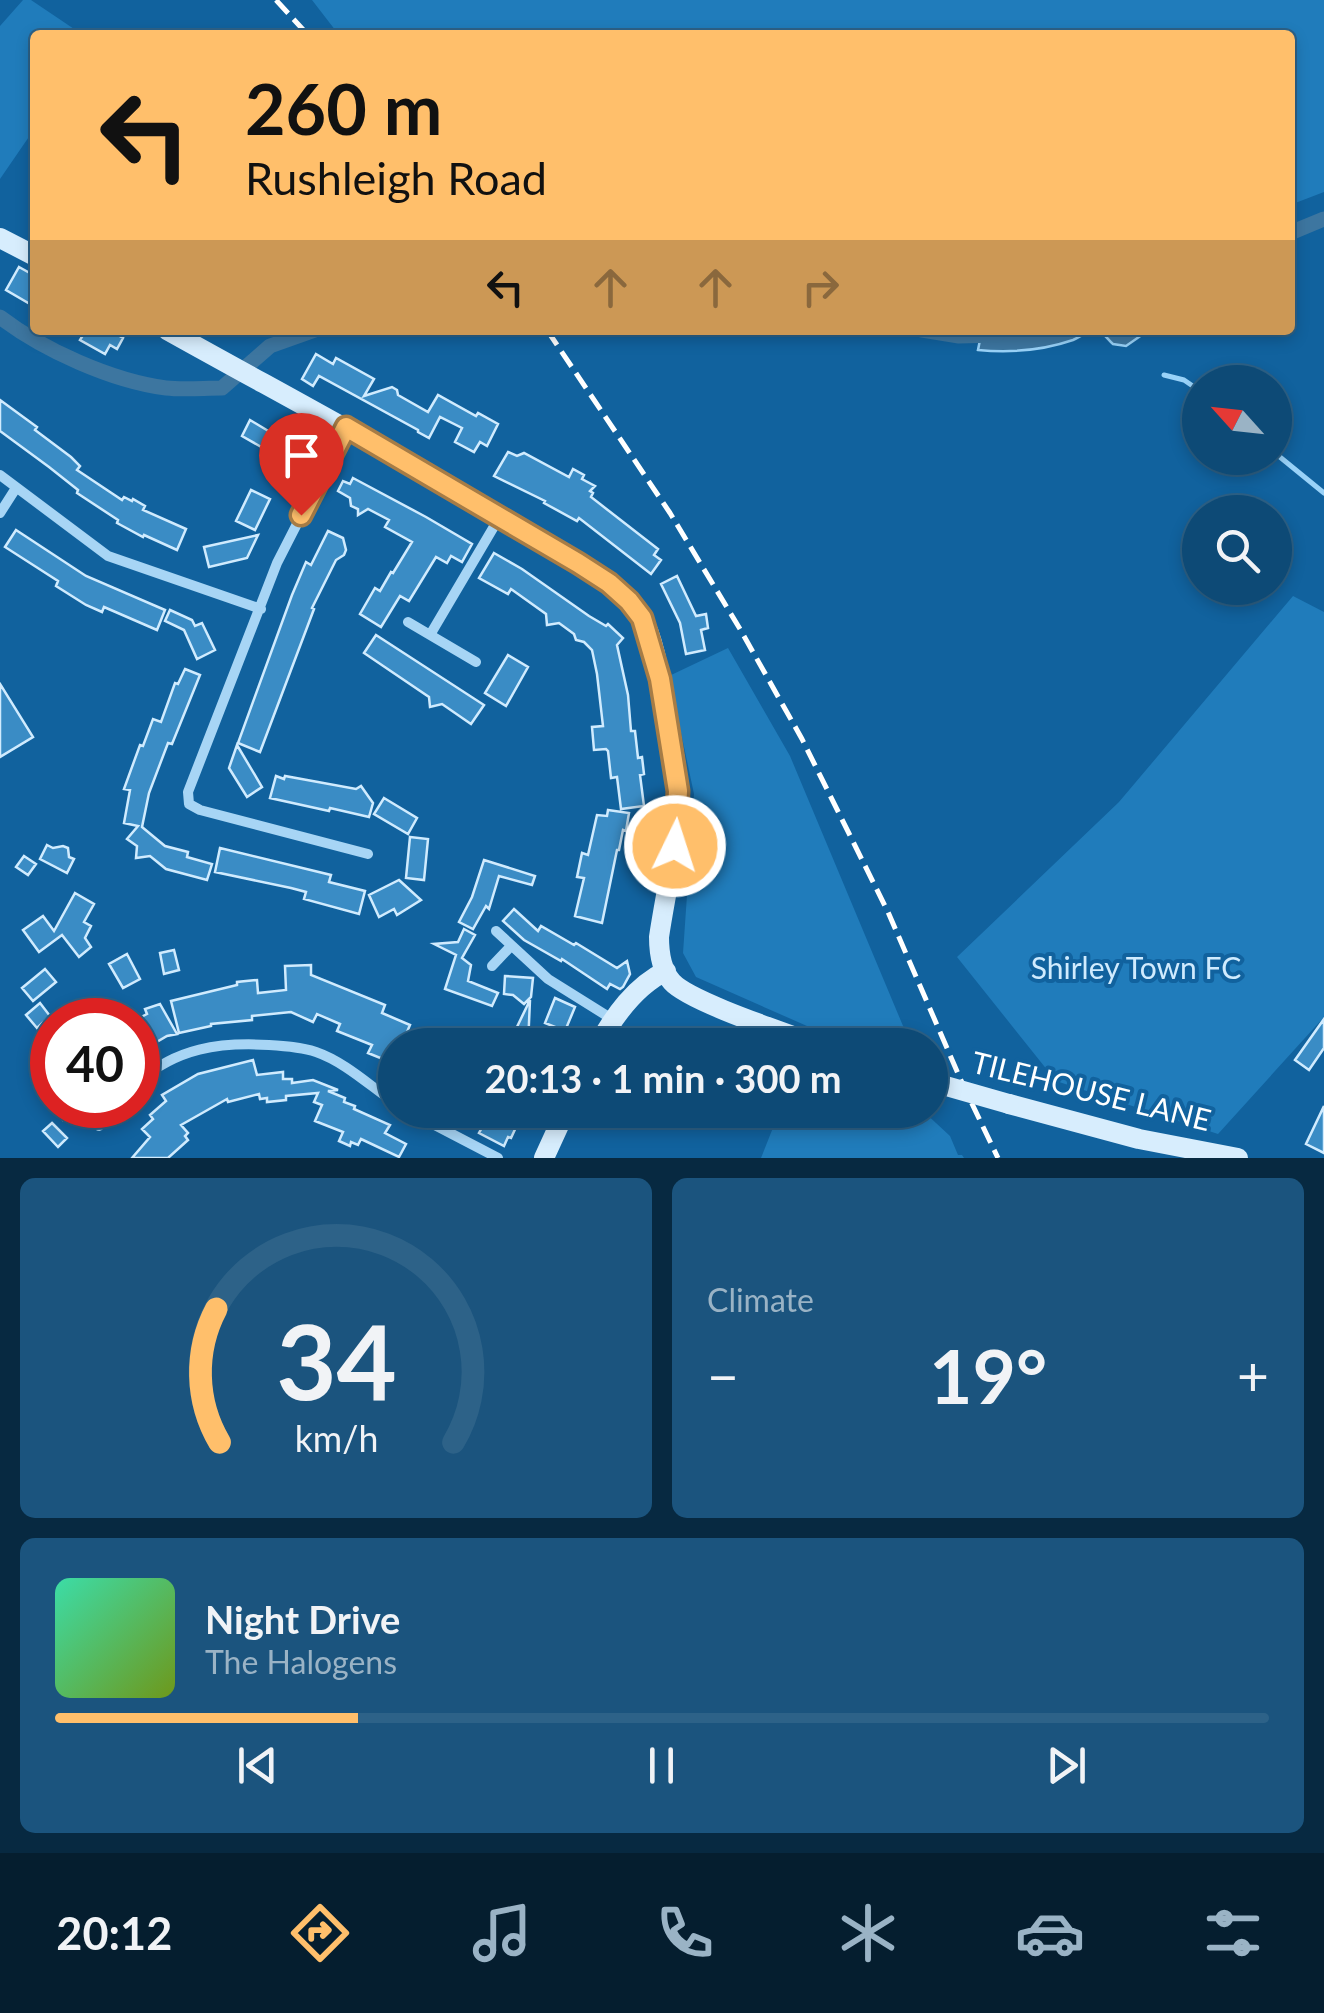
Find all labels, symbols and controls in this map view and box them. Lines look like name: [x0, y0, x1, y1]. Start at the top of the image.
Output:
text: 260 m: [245, 66, 442, 150]
icon: left: [80, 70, 210, 200]
text: Rushleigh Road: [245, 151, 547, 205]
icon: left: [478, 260, 533, 315]
icon: ahead: [583, 260, 638, 315]
icon: ahead: [688, 260, 743, 315]
icon: right: [793, 260, 848, 315]
north arrow: [1182, 365, 1292, 475]
map controls: [1182, 365, 1292, 605]
pin: [259, 413, 344, 516]
icon: arrive: [274, 428, 329, 483]
button: search: [1182, 495, 1292, 605]
position arrow: [623, 794, 727, 898]
park label: Shirley Town FC: [1031, 949, 1241, 985]
speed limit sign: 40: [30, 998, 160, 1128]
street label: TILEHOUSE LANE: [968, 1043, 1215, 1137]
text: 20:13 · 1 min · 300 m: [484, 1055, 842, 1101]
text: Climate: [707, 1280, 814, 1319]
text: 34: [276, 1297, 396, 1422]
text: 19°: [929, 1330, 1047, 1420]
text: −: [707, 1342, 739, 1408]
text: +: [1237, 1342, 1269, 1408]
text: km/h: [294, 1417, 378, 1460]
text: Night Drive: [205, 1596, 400, 1642]
text: The Halogens: [205, 1642, 397, 1681]
icon: previous: [230, 1738, 285, 1793]
icon: pause: [634, 1738, 689, 1793]
icon: next: [1039, 1738, 1094, 1793]
icon: directions: [285, 1898, 355, 1968]
icon: music: [467, 1898, 537, 1968]
icon: phone: [650, 1898, 720, 1968]
icon: climate: [833, 1898, 903, 1968]
icon: car: [1015, 1898, 1085, 1968]
icon: filters: [1198, 1898, 1268, 1968]
text: 20:12: [56, 1906, 172, 1960]

